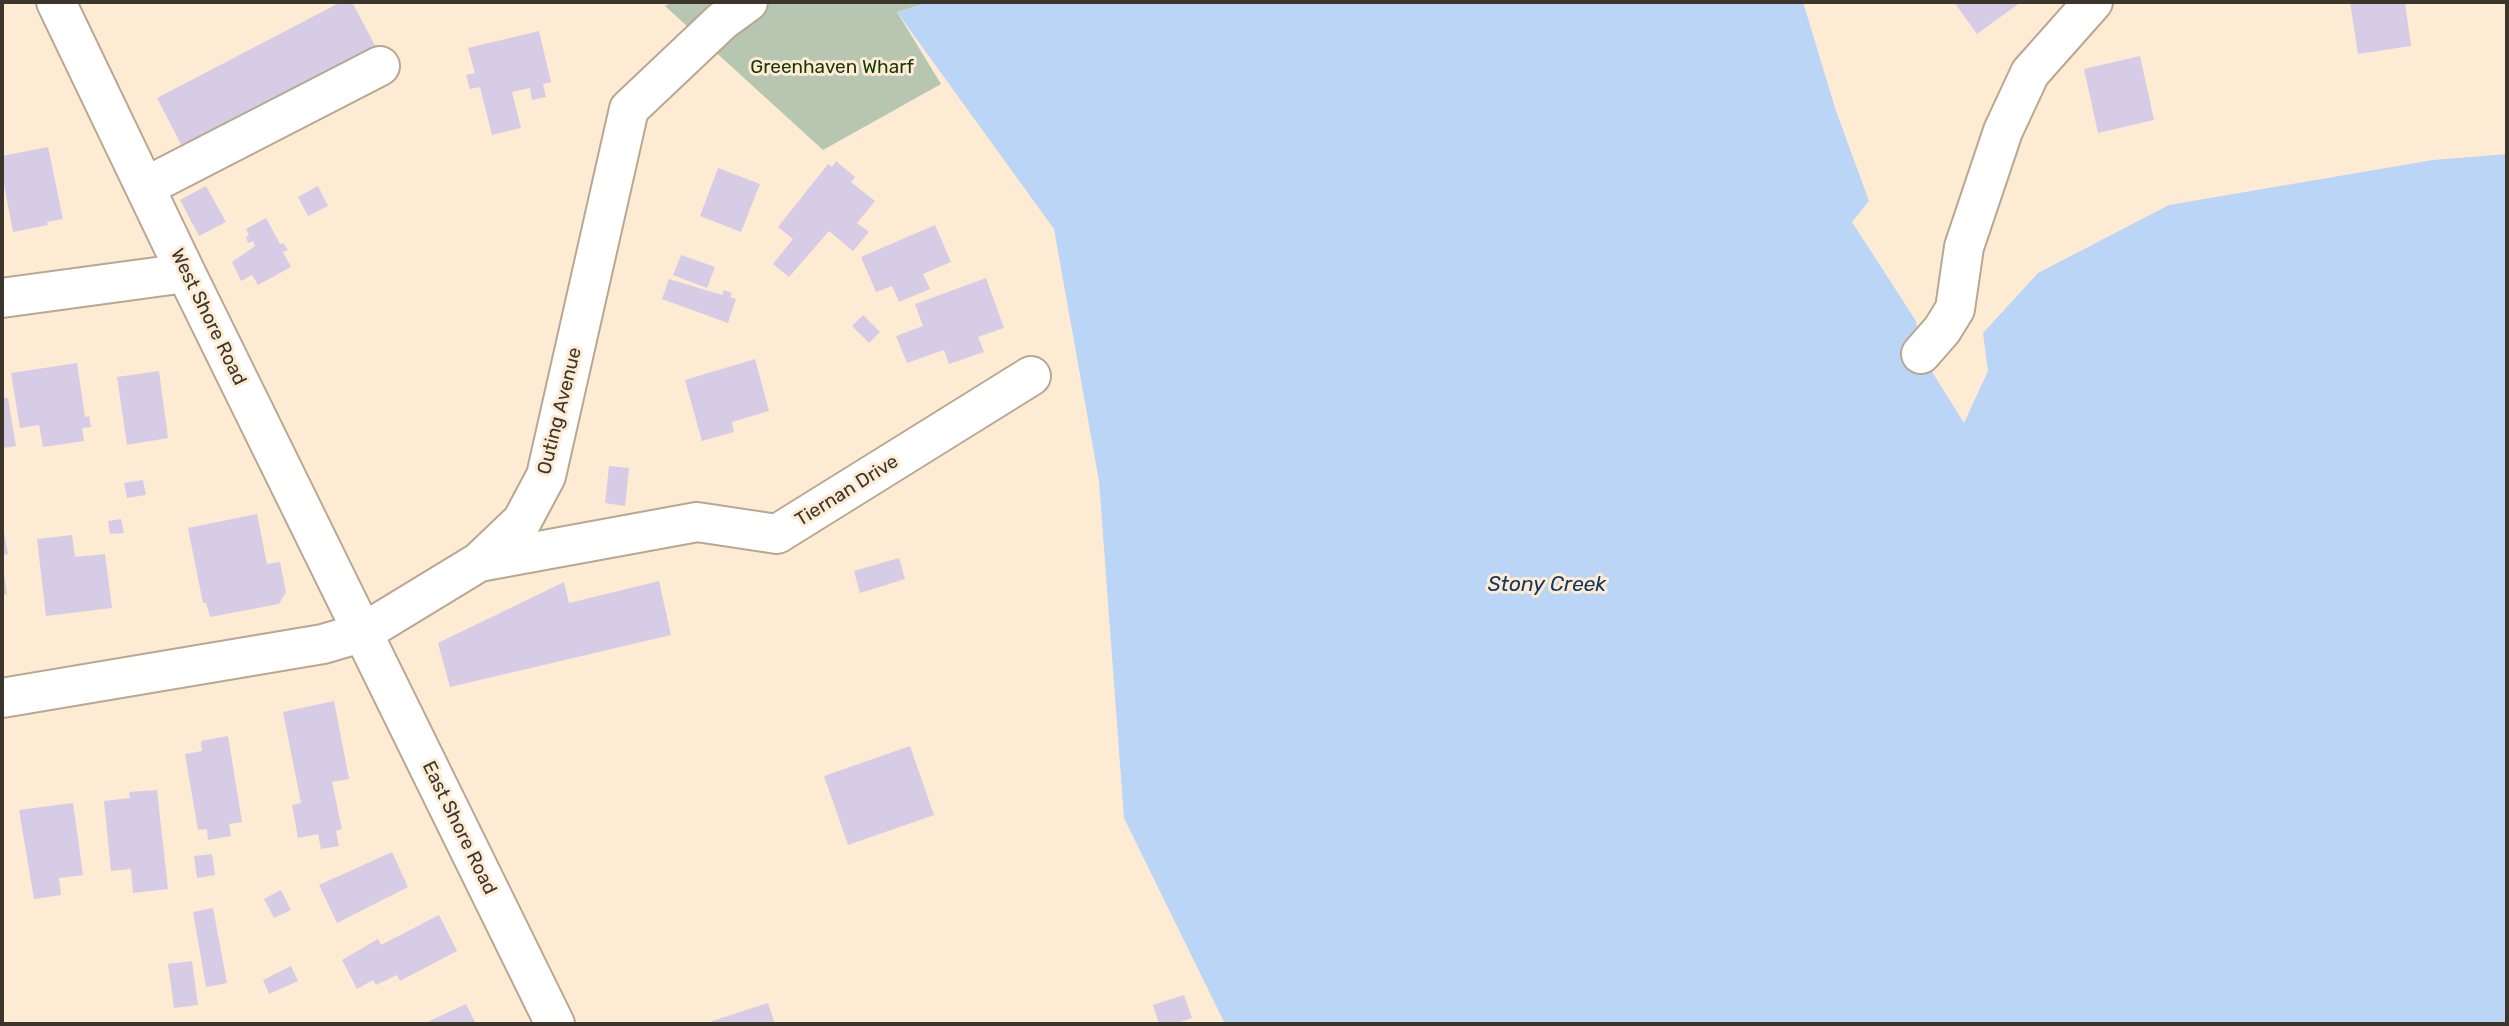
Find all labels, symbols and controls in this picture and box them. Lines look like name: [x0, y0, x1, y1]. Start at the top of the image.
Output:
park label: Greenhaven Wharf: [750, 57, 914, 79]
street label: West Shore Road: [165, 245, 251, 389]
street label: Outing Avenue: [533, 345, 587, 477]
street label: Tiernan Drive: [791, 450, 903, 532]
water label: Stony Creek: [1488, 572, 1606, 598]
street label: East Shore Road: [417, 758, 501, 898]

